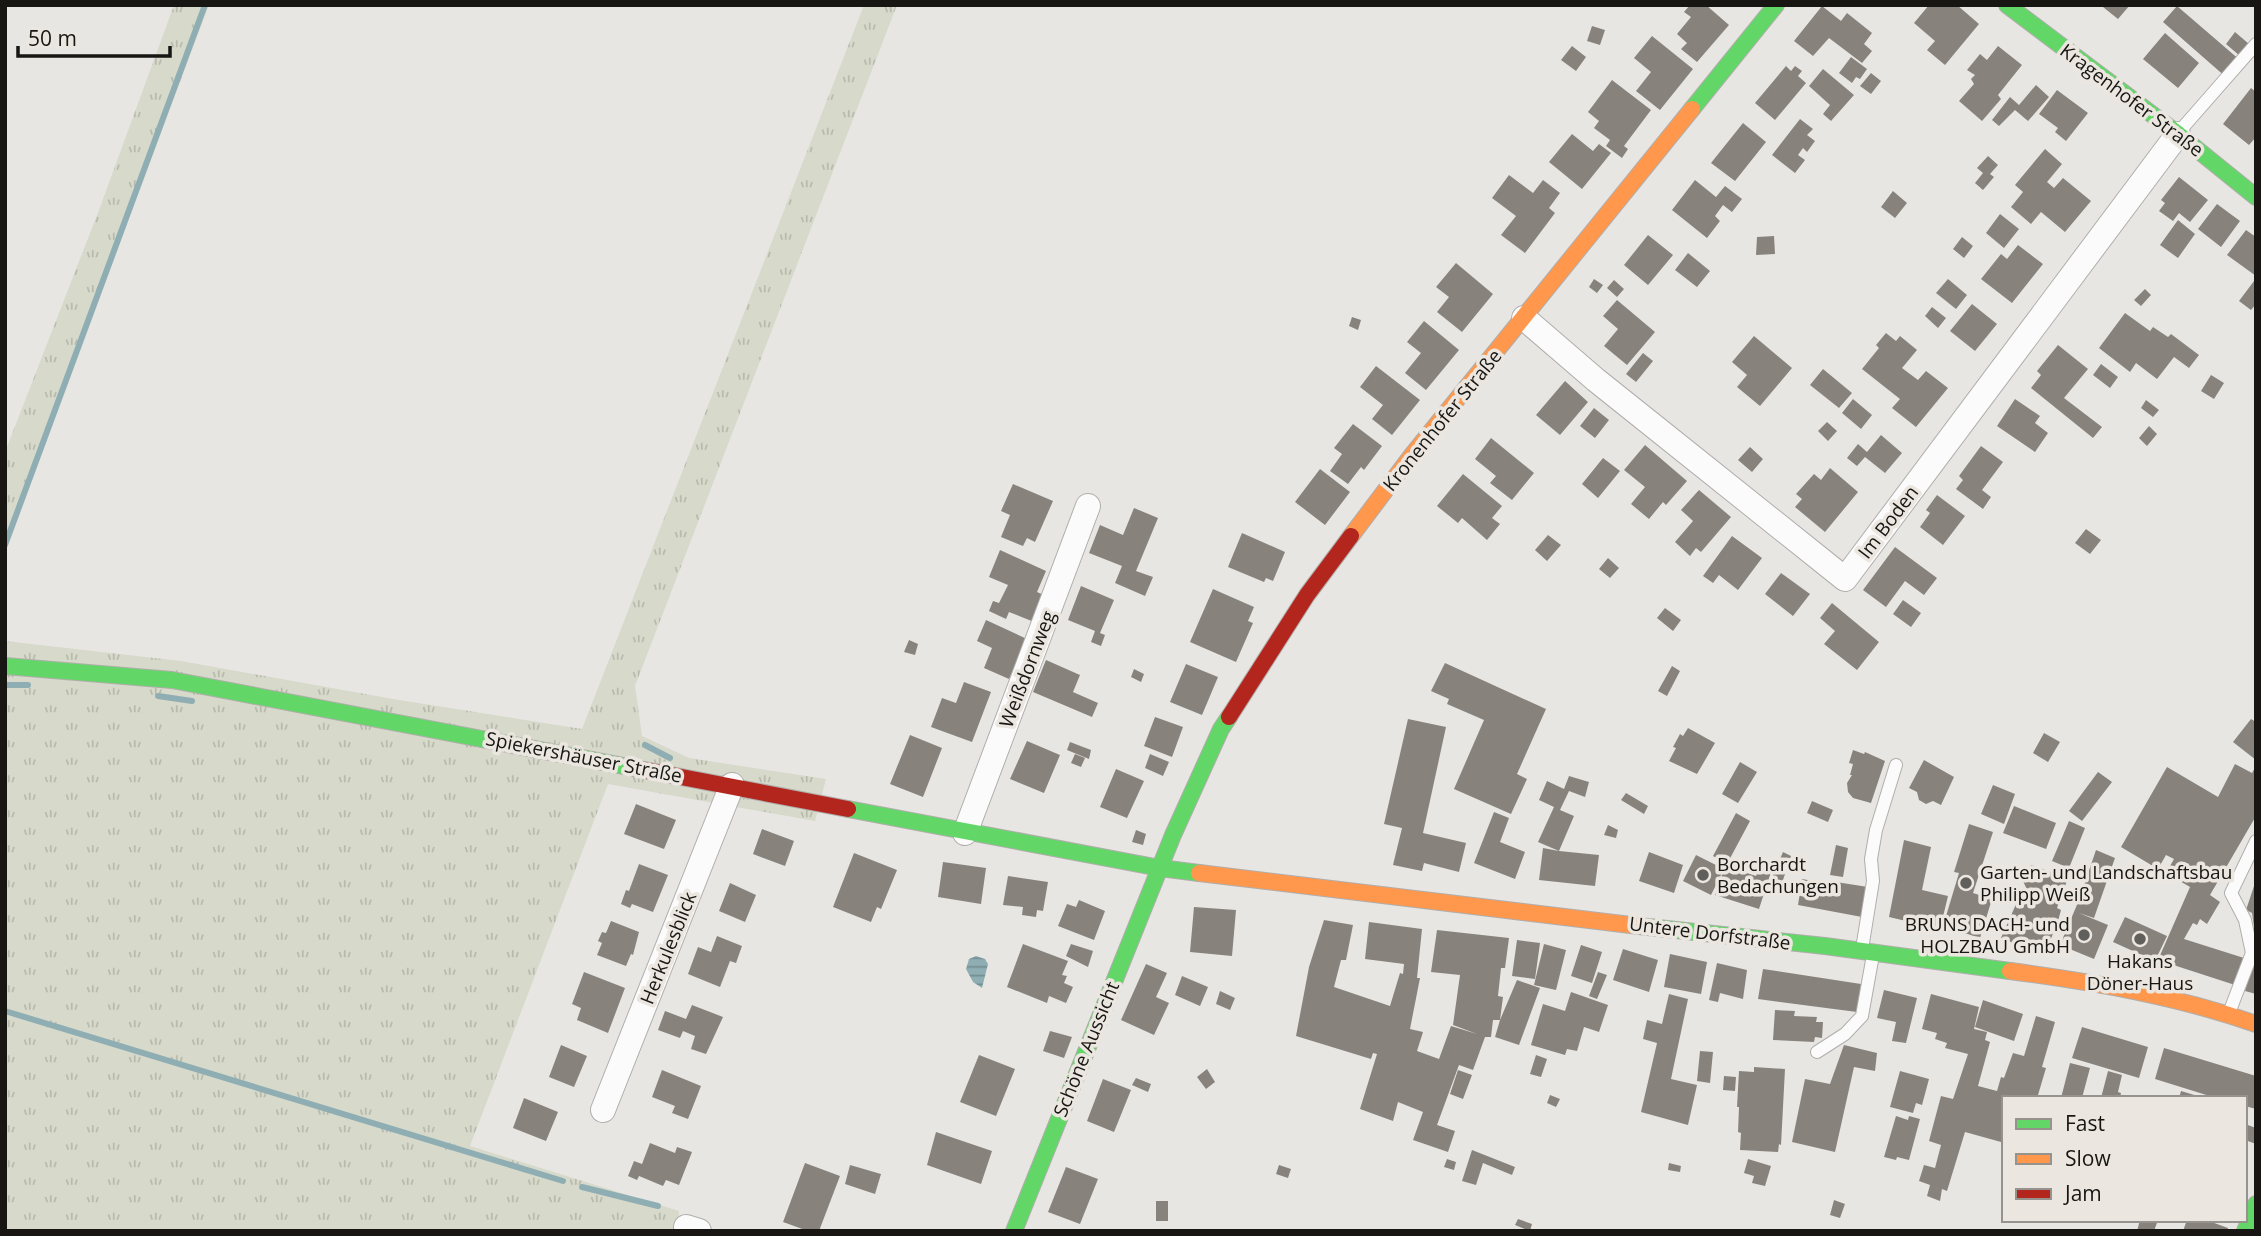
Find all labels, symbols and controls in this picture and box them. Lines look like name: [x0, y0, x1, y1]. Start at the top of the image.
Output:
scale bar: [18, 14, 170, 58]
text: 50 m: [28, 24, 77, 52]
street label: Kragenhofer Straße: [2055, 37, 2209, 163]
street label: Kronenhofer Straße: [1377, 344, 1507, 496]
street label: Im Boden: [1852, 480, 1924, 564]
street label: Weißdornweg: [993, 607, 1061, 731]
street label: Spiekershäuser Straße: [484, 725, 684, 789]
place label: Borchardt Bedachungen: [1717, 851, 1839, 899]
place label: Garten- und Landschaftsbau Philipp Weiß: [1980, 859, 2232, 907]
marker: Borchardt Bedachungen: [1695, 867, 1711, 883]
marker: Garten- und Landschaftsbau Philipp Weiß: [1958, 875, 1974, 891]
street label: Herkulesblick: [634, 888, 702, 1008]
street label: Untere Dorfstraße: [1628, 910, 1792, 956]
place label: BRUNS DACH- und HOLZBAU GmbH: [1905, 911, 2070, 959]
marker: BRUNS DACH- und HOLZBAU GmbH: [2076, 927, 2092, 943]
marker: Hakans Döner-Haus: [2132, 931, 2148, 947]
place label: Hakans Döner-Haus: [2087, 948, 2193, 996]
street label: Schöne Aussicht: [1047, 977, 1125, 1121]
legend: [2002, 1096, 2247, 1222]
text: Fast: [2065, 1109, 2105, 1137]
text: Slow: [2065, 1144, 2111, 1172]
text: Jam: [2063, 1179, 2102, 1207]

